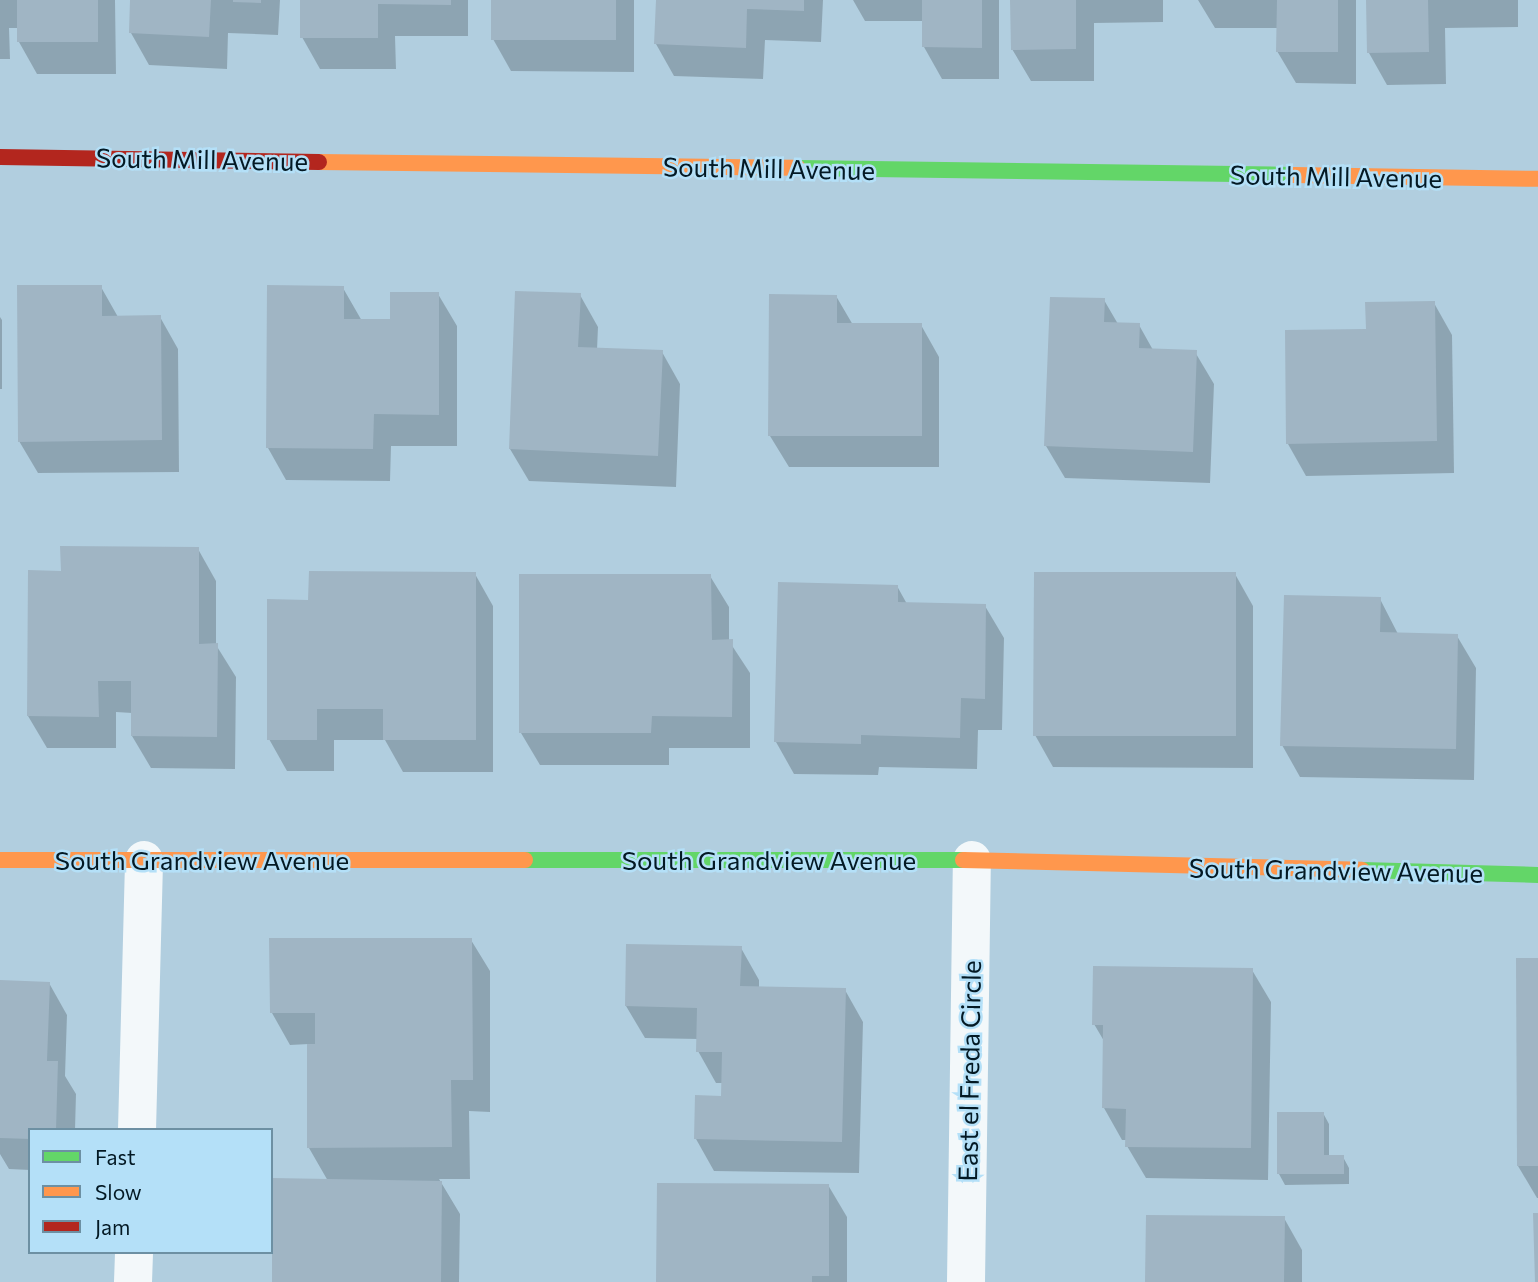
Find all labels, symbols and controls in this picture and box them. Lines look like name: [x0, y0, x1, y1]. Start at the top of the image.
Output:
street label: South Mill Avenue: [96, 142, 308, 176]
street label: South Mill Avenue: [663, 151, 875, 185]
street label: South Mill Avenue: [1230, 159, 1442, 193]
street label: South Grandview Avenue: [55, 844, 349, 876]
street label: South Grandview Avenue: [622, 844, 916, 876]
street label: South Grandview Avenue: [1189, 852, 1483, 888]
street label: East el Freda Circle: [951, 960, 987, 1182]
legend: [28, 1128, 273, 1254]
text: Fast: [95, 1144, 136, 1169]
text: Slow: [95, 1179, 142, 1204]
text: Jam: [95, 1214, 130, 1239]

